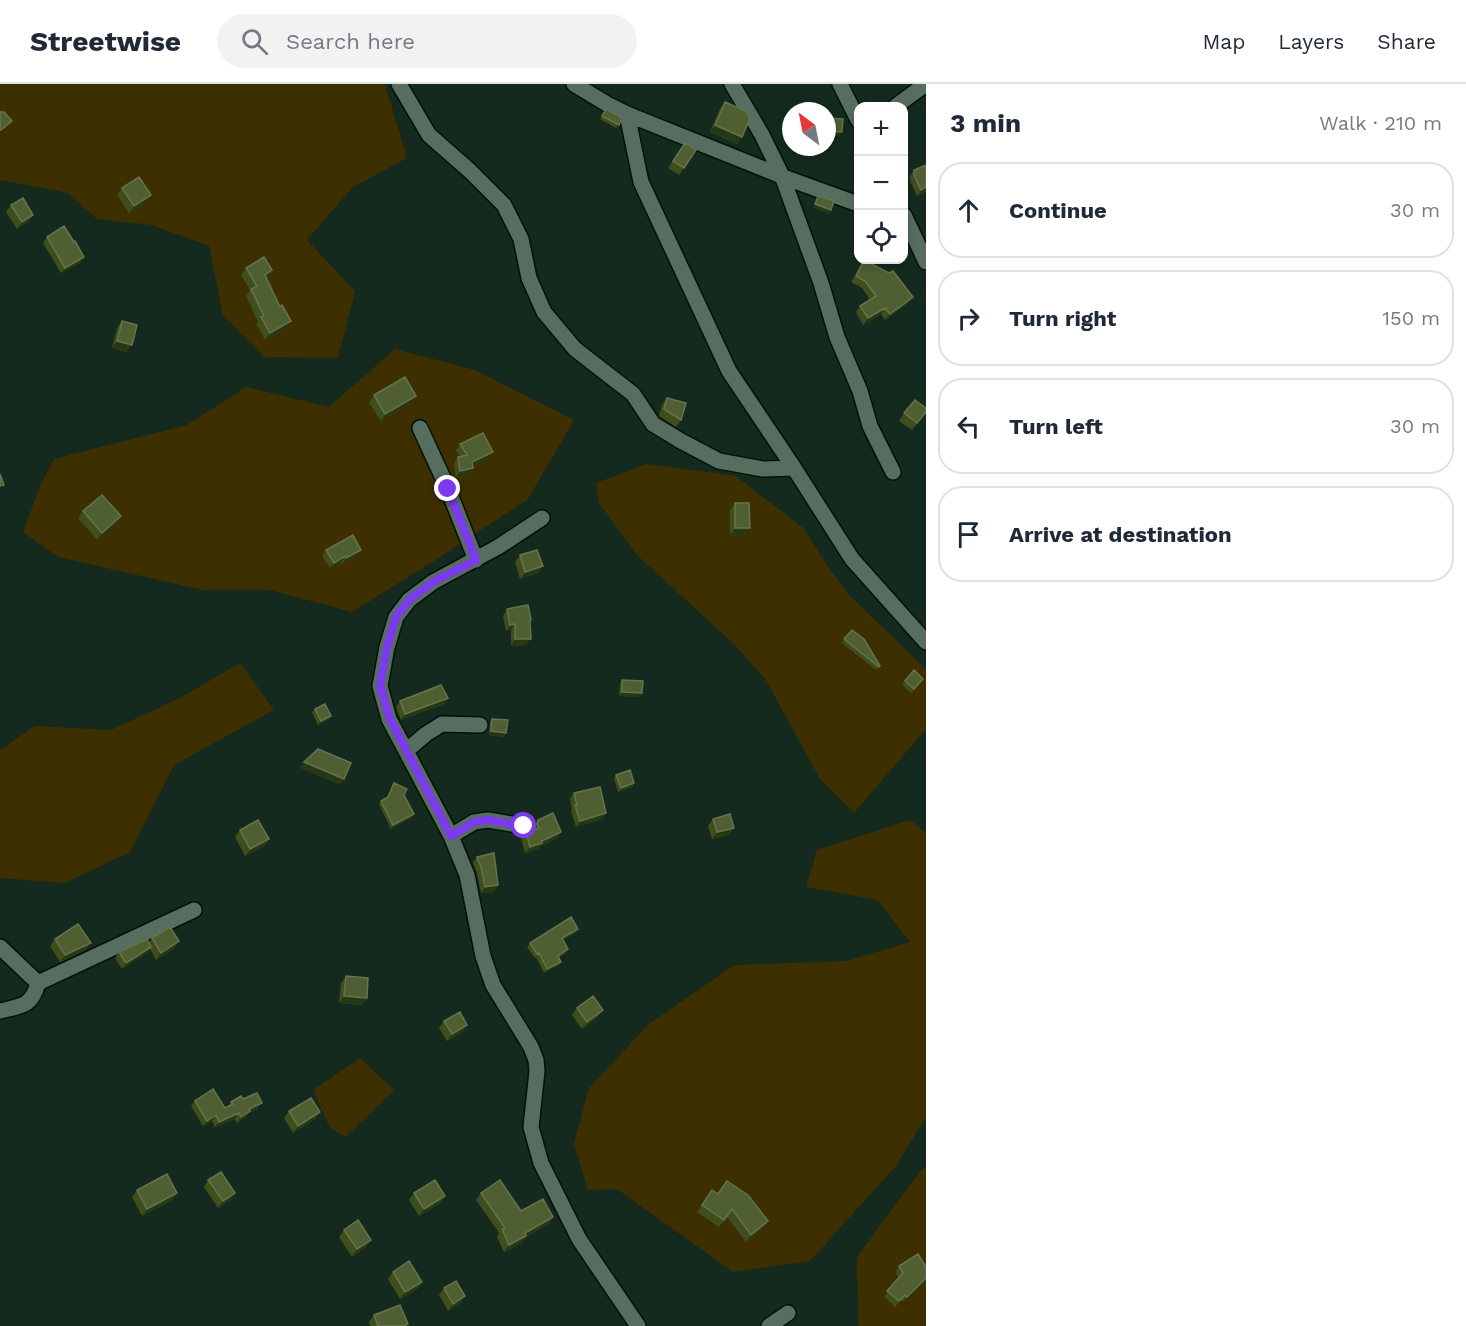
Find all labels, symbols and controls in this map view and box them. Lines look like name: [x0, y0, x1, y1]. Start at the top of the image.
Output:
search box: [217, 14, 637, 68]
text: Streetwise: [30, 25, 181, 58]
icon: search: [238, 25, 271, 58]
text: Search here: [286, 29, 415, 54]
text: Map: [1202, 29, 1245, 54]
text: Layers: [1278, 29, 1344, 54]
text: Share: [1377, 29, 1436, 54]
north arrow: [782, 102, 836, 156]
map controls: [854, 102, 908, 264]
button: +: [854, 102, 908, 156]
text: 3 min: [950, 108, 1021, 138]
text: Walk · 210 m: [1319, 111, 1442, 135]
button: −: [854, 156, 908, 210]
icon: ahead: [952, 194, 985, 227]
text: Continue: [1009, 198, 1107, 223]
text: 30 m: [1390, 198, 1440, 222]
button: locate: [854, 210, 908, 264]
icon: right: [952, 302, 985, 335]
text: Turn right: [1009, 306, 1116, 331]
text: 150 m: [1382, 306, 1440, 330]
icon: left: [952, 410, 985, 443]
text: Turn left: [1009, 414, 1103, 439]
text: 30 m: [1390, 414, 1440, 438]
route end: [434, 475, 460, 501]
icon: arrive: [952, 518, 985, 551]
text: Arrive at destination: [1009, 522, 1232, 547]
route start: [510, 812, 536, 838]

